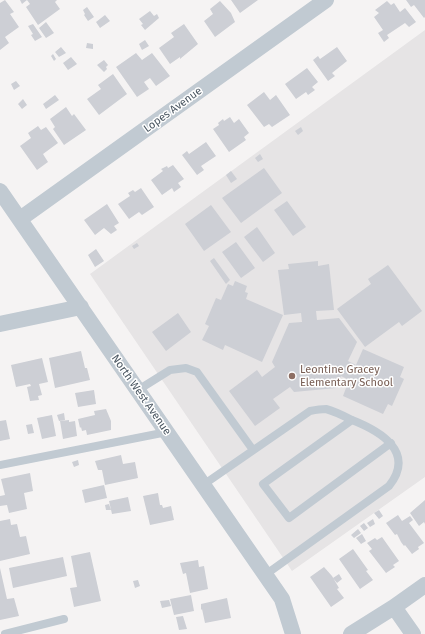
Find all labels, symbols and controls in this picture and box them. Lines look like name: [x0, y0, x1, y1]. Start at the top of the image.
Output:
street label: Lopes Avenue: [141, 84, 205, 136]
street label: North West Avenue: [108, 352, 174, 438]
place label: Leontine Gracey Elementary School: [300, 363, 393, 389]
marker: Leontine Gracey Elementary School: [287, 371, 297, 381]

